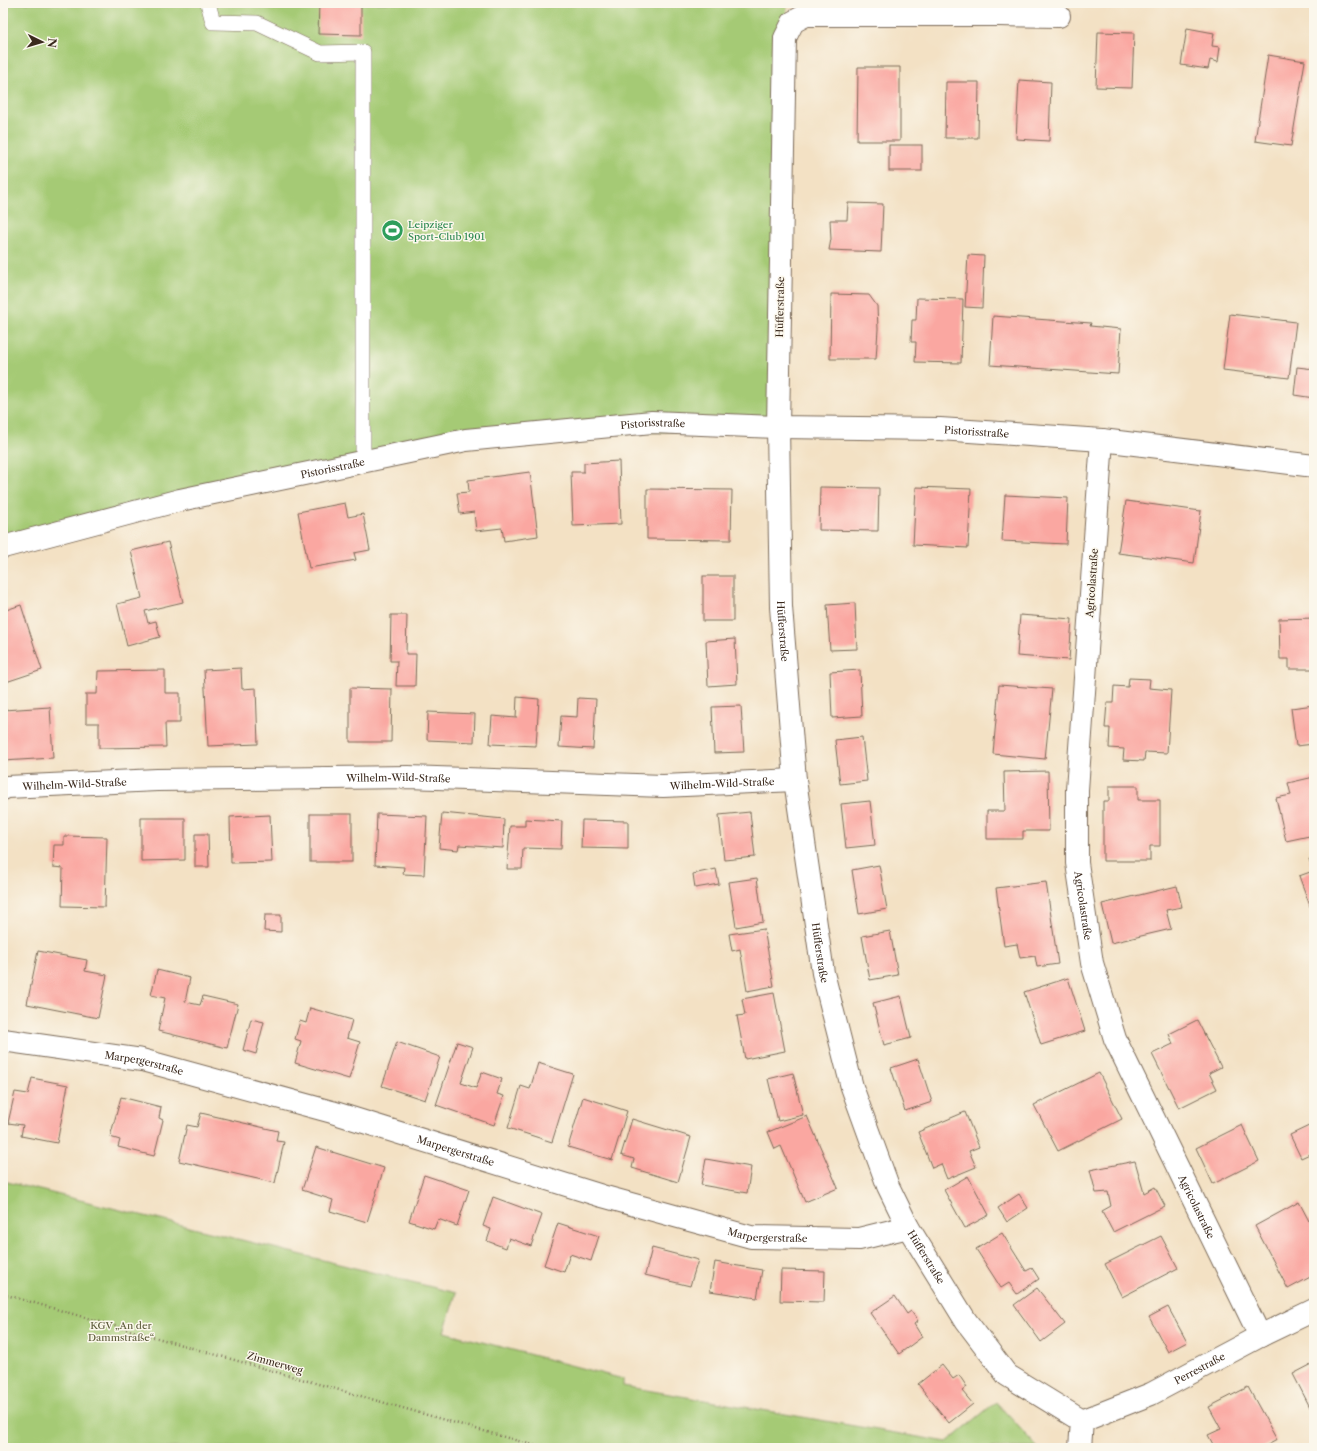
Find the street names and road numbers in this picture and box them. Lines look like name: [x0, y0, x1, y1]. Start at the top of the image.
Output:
street label: Hüfferstraße: [773, 276, 787, 338]
street label: Pistorisstraße: [620, 415, 686, 432]
street label: Pistorisstraße: [944, 423, 1010, 440]
street label: Pistorisstraße: [299, 455, 366, 481]
street label: Agricolastraße: [1083, 548, 1101, 619]
street label: Hüfferstraße: [774, 601, 792, 662]
street label: Wilhelm-Wild-Straße: [345, 770, 451, 785]
street label: Wilhelm-Wild-Straße: [669, 774, 775, 792]
street label: Wilhelm-Wild-Straße: [21, 775, 127, 793]
street label: Agricolastraße: [1072, 869, 1095, 941]
street label: Hüfferstraße: [809, 922, 832, 985]
street label: Marpergerstraße: [104, 1048, 185, 1078]
street label: Marpergerstraße: [415, 1132, 496, 1169]
street label: Agricolastraße: [1175, 1172, 1218, 1241]
street label: Marpergerstraße: [726, 1224, 808, 1245]
street label: Hüfferstraße: [905, 1228, 948, 1286]
street label: Zimmerweg: [246, 1349, 305, 1377]
street label: Perrestraße: [1172, 1349, 1227, 1387]

